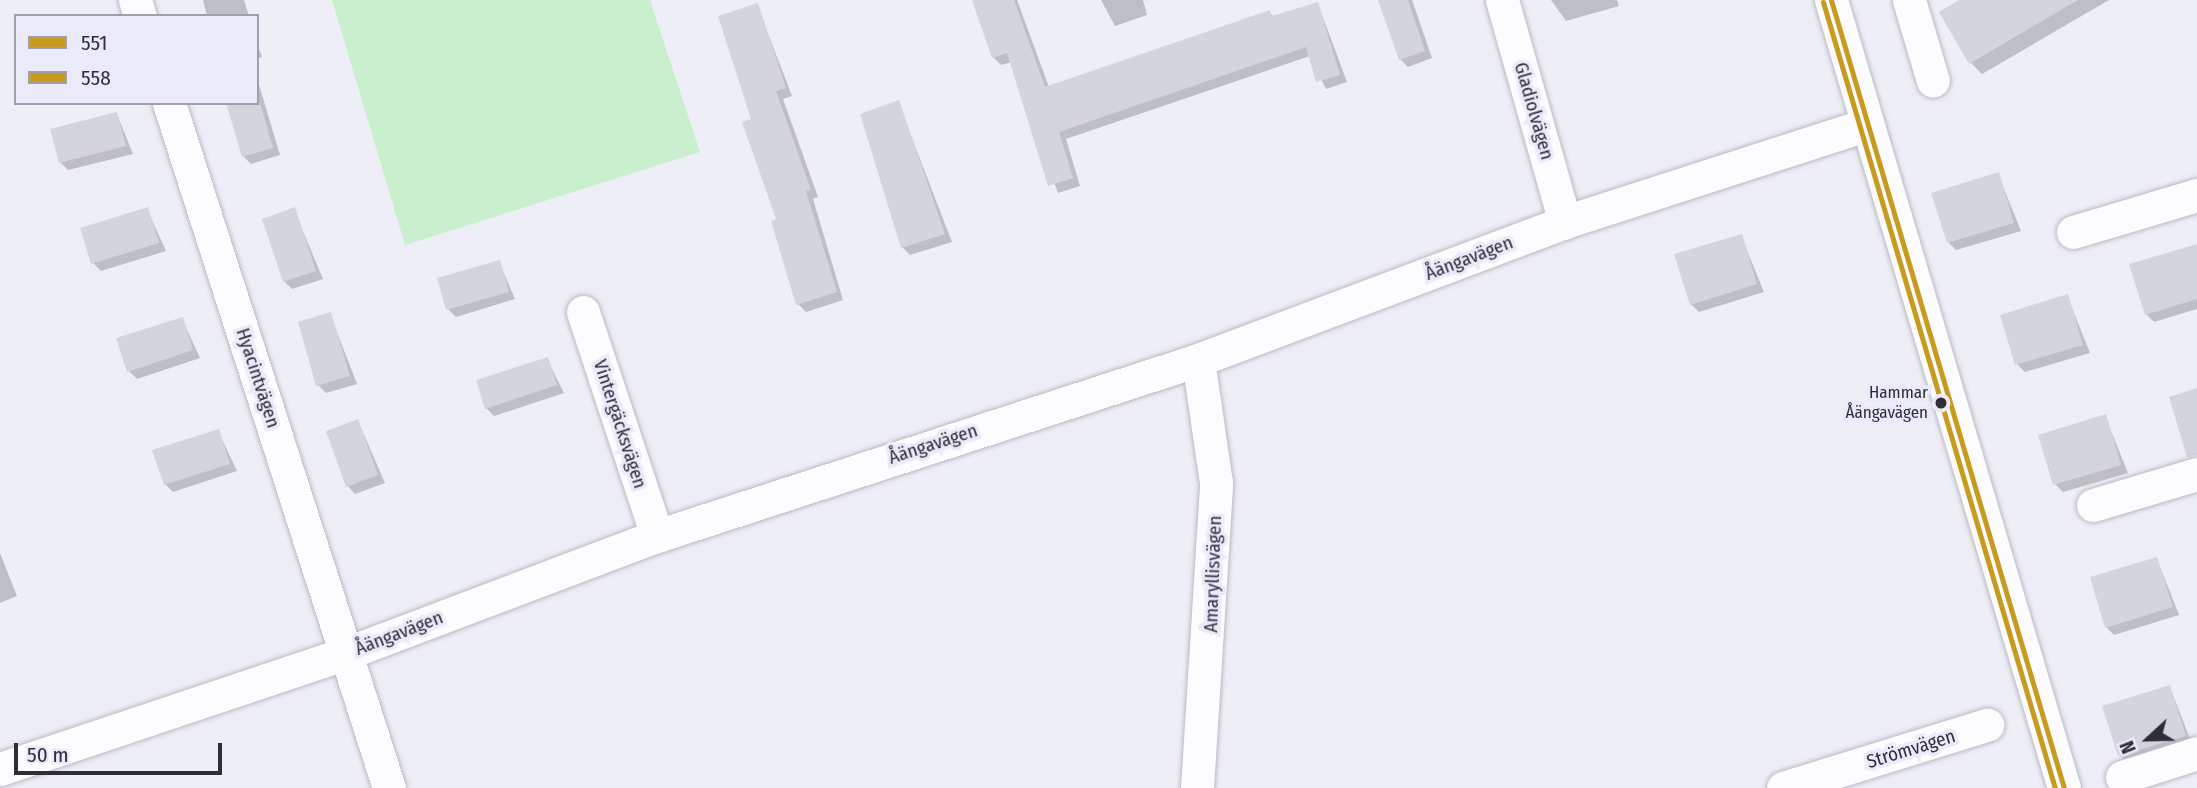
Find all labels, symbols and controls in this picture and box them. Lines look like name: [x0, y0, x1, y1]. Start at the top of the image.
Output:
legend: [14, 14, 259, 105]
text: 551: [81, 30, 107, 56]
street label: Gladiolvägen: [1509, 60, 1559, 162]
text: 558: [81, 65, 111, 91]
street label: Åängavägen: [1422, 231, 1516, 285]
street label: Hyacintvägen: [231, 325, 285, 431]
street label: Vintergäcksvägen: [588, 357, 652, 491]
place label: Hammar Åängavägen: [1845, 383, 1928, 423]
marker: Hammar Åängavägen: [1934, 396, 1948, 410]
street label: Åängavägen: [886, 419, 980, 469]
street label: Amaryllisvägen: [1200, 515, 1226, 633]
street label: Åängavägen: [352, 606, 446, 660]
north arrow: [2113, 704, 2183, 774]
street label: Strömvägen: [1864, 725, 1958, 773]
scale bar: [18, 728, 226, 772]
text: N: [2115, 737, 2141, 757]
text: 50 m: [27, 742, 69, 768]

